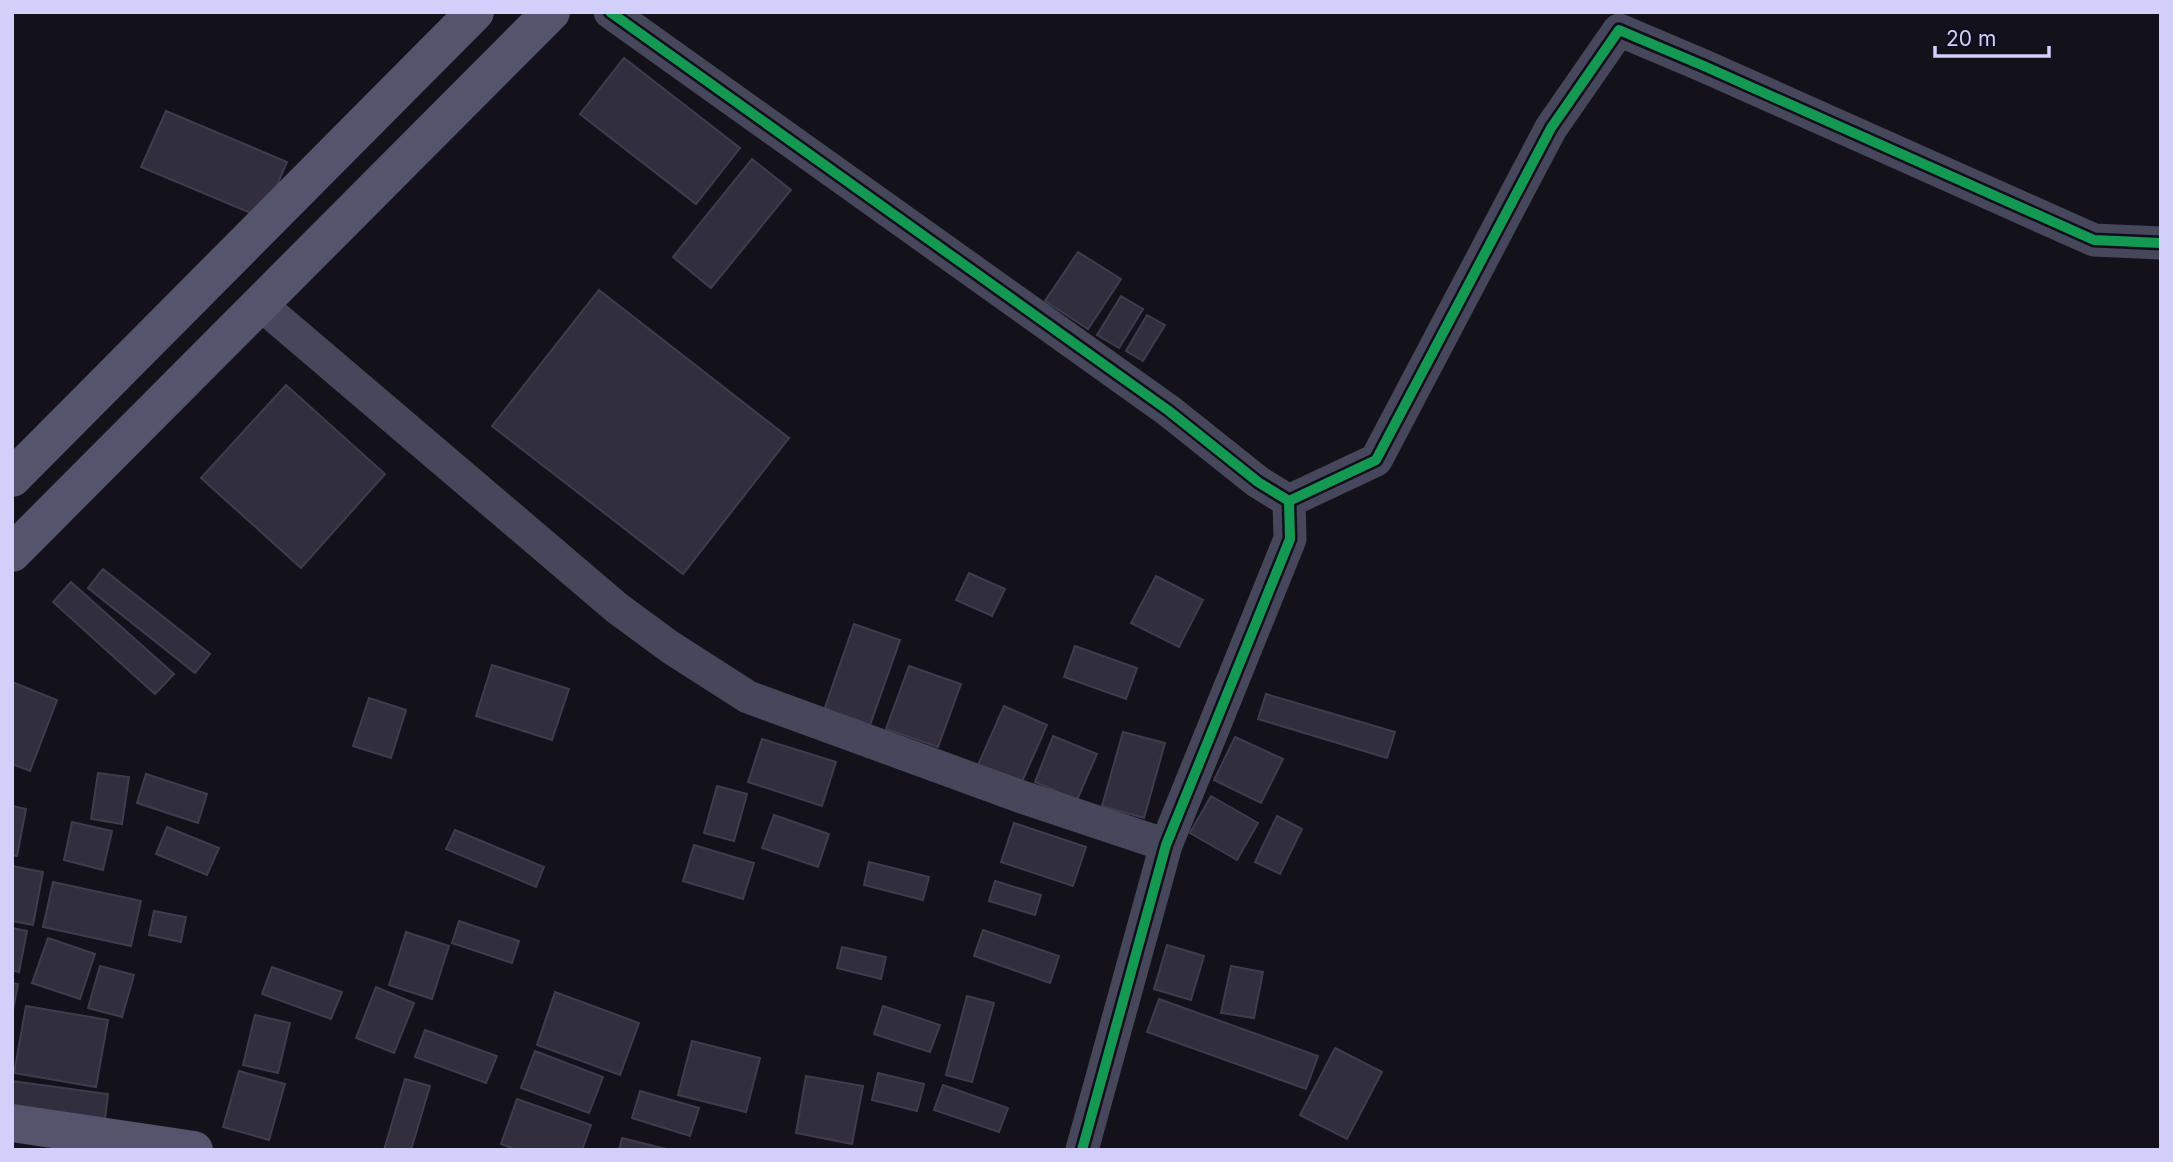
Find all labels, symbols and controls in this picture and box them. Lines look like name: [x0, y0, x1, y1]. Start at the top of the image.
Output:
scale bar: [1935, 14, 2049, 58]
text: 20 m: [1946, 26, 1996, 51]

